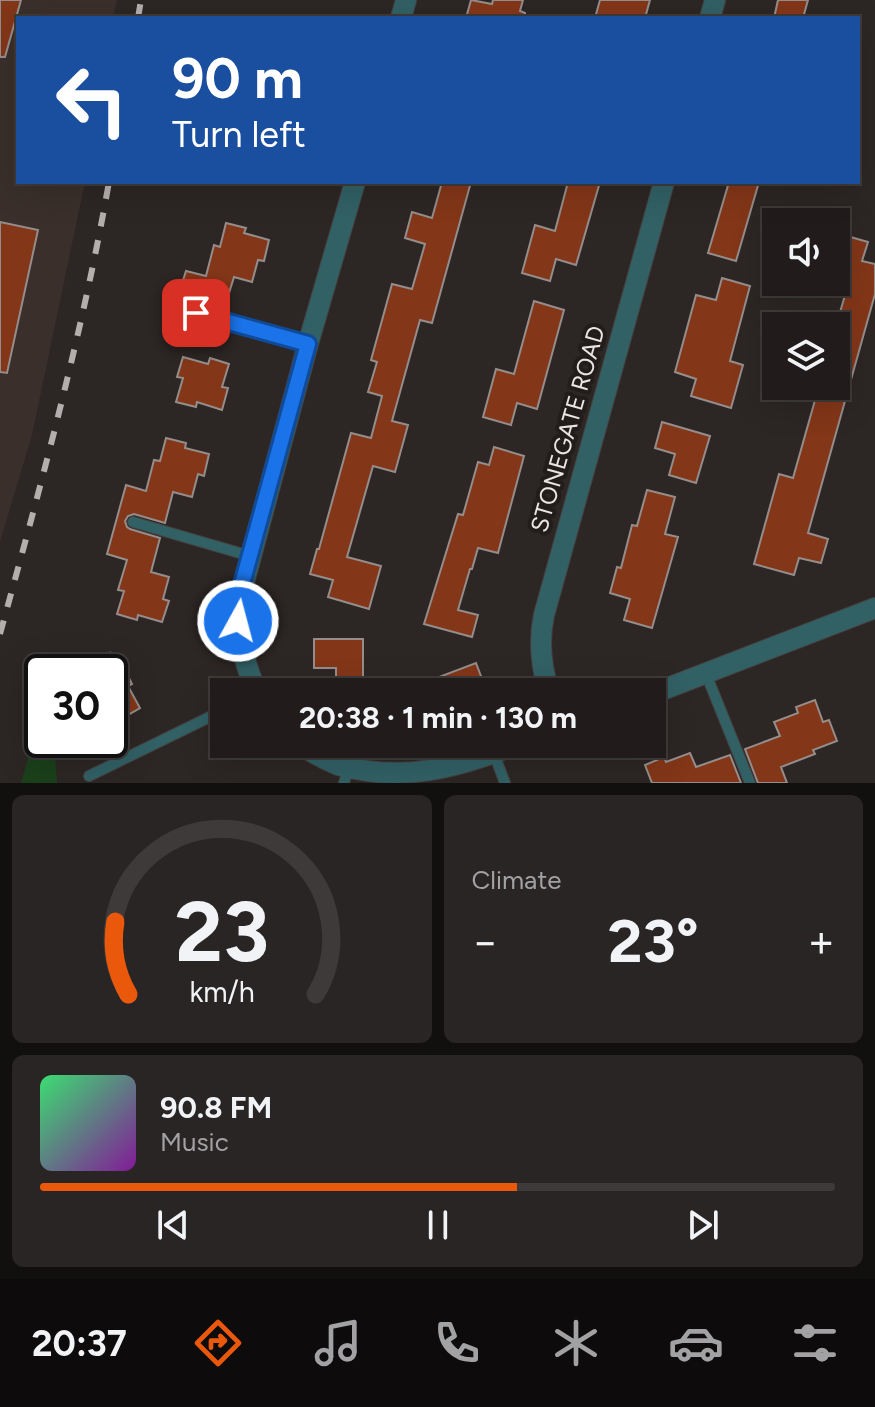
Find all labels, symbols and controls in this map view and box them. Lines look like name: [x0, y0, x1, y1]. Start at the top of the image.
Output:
text: 90 m: [172, 45, 303, 112]
icon: left: [40, 48, 144, 152]
text: Turn left: [172, 113, 306, 156]
map controls: [762, 208, 850, 400]
button: sound: [762, 208, 850, 296]
pin: [162, 279, 230, 347]
icon: arrive: [174, 291, 218, 335]
button: layers: [762, 312, 850, 400]
street label: STONEGATE ROAD: [524, 322, 611, 535]
position arrow: [196, 579, 280, 663]
speed limit sign: 30: [24, 654, 128, 758]
text: 20:38 · 1 min · 130 m: [299, 699, 577, 736]
text: Climate: [472, 864, 561, 896]
text: 23: [175, 882, 269, 982]
text: 23°: [608, 905, 699, 977]
text: −: [472, 915, 499, 968]
text: +: [808, 915, 835, 968]
text: km/h: [189, 975, 254, 1009]
text: 90.8 FM: [160, 1089, 272, 1126]
text: Music: [160, 1126, 229, 1158]
icon: previous: [151, 1203, 195, 1247]
icon: pause: [416, 1203, 460, 1247]
icon: next: [681, 1203, 725, 1247]
icon: directions: [190, 1315, 246, 1371]
icon: music: [310, 1315, 366, 1371]
icon: phone: [429, 1315, 485, 1371]
icon: climate: [548, 1315, 604, 1371]
icon: car: [668, 1315, 724, 1371]
icon: filters: [787, 1315, 843, 1371]
text: 20:37: [32, 1322, 127, 1365]

